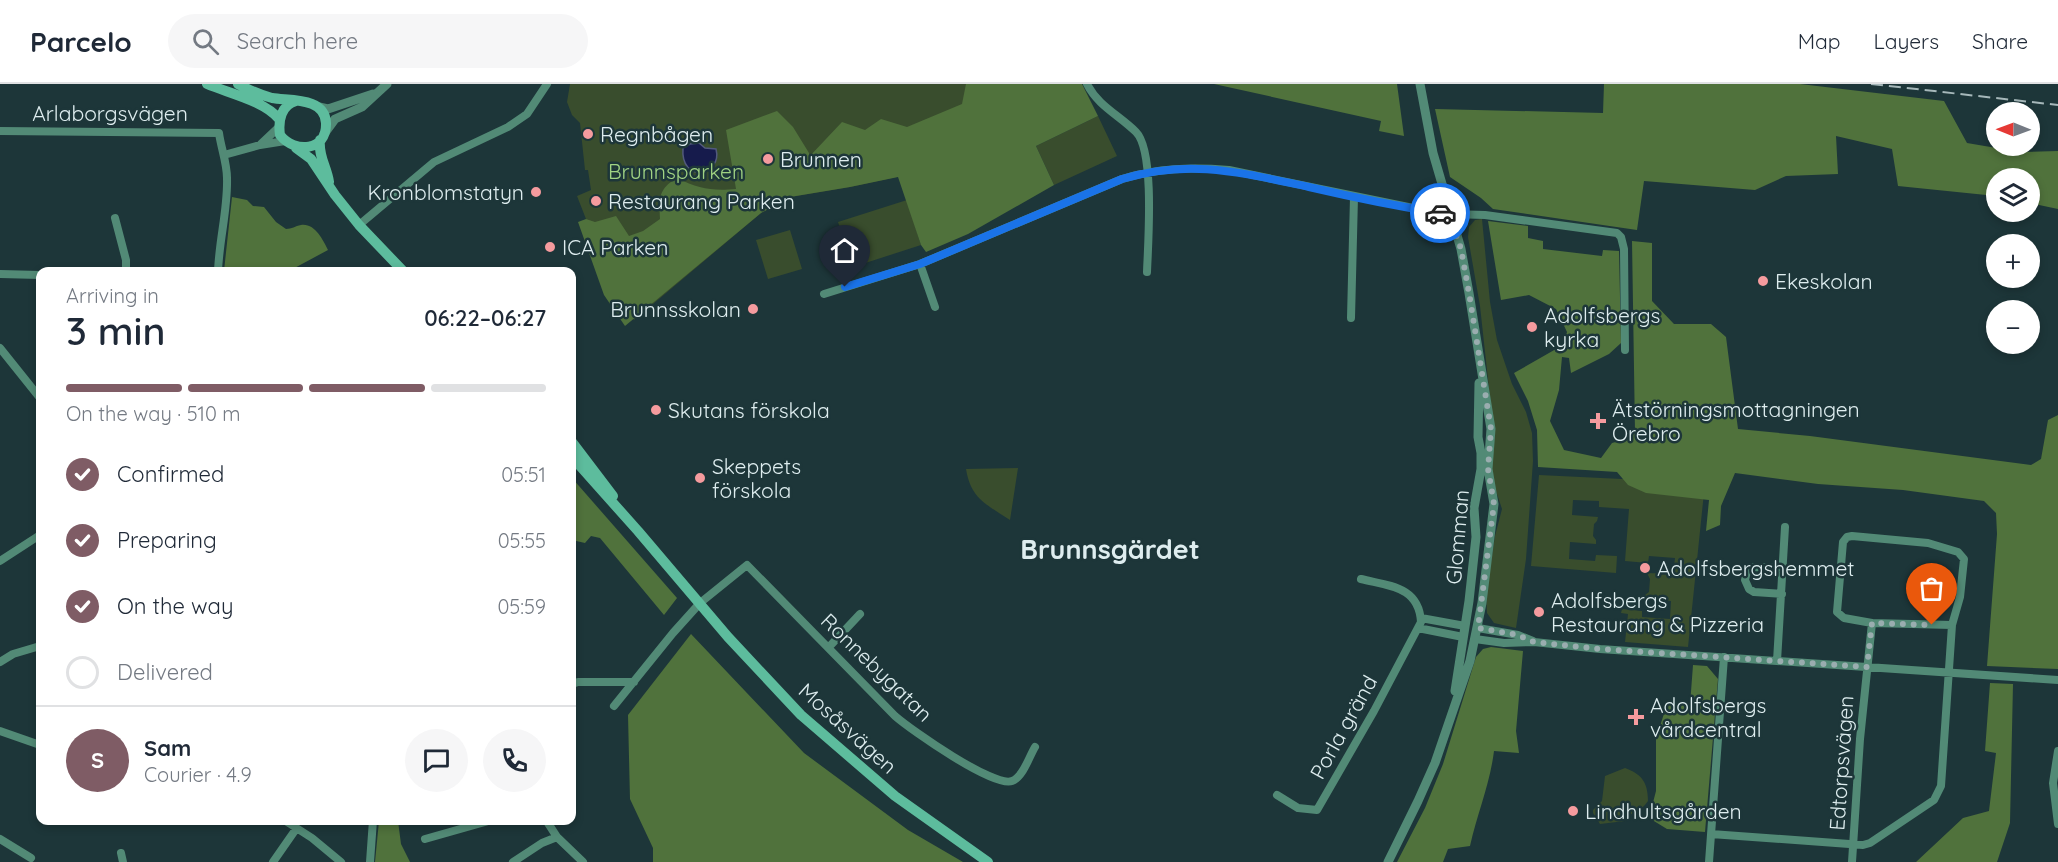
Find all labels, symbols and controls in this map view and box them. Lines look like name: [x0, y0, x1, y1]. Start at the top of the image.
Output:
search box: [168, 14, 588, 68]
text: Parcelo: [30, 24, 132, 59]
icon: search: [189, 25, 222, 58]
text: Search here: [237, 27, 358, 55]
text: Map: [1798, 28, 1841, 54]
text: Layers: [1874, 28, 1939, 54]
text: Share: [1972, 28, 2028, 54]
street label: Arlaborgsvägen: [32, 100, 188, 126]
north arrow: [1986, 102, 2040, 156]
map controls: [1986, 102, 2040, 354]
place label: Regnbågen: [600, 121, 713, 147]
marker: Regnbågen: [581, 127, 595, 141]
place label: Brunnen: [780, 146, 862, 172]
marker: Brunnen: [761, 152, 775, 166]
park label: Brunnsparken: [608, 158, 744, 184]
button: layers: [1986, 168, 2040, 222]
place label: Kronblomstatyn: [367, 179, 524, 205]
courier: [1410, 183, 1470, 243]
marker: Kronblomstatyn: [529, 185, 543, 199]
place label: Restaurang Parken: [608, 188, 795, 214]
marker: Restaurang Parken: [589, 194, 603, 208]
icon: car: [1424, 197, 1457, 230]
pin: [819, 225, 870, 287]
place label: ICA Parken: [562, 234, 668, 260]
icon: home: [828, 234, 861, 267]
button: +: [1986, 234, 2040, 288]
marker: ICA Parken: [543, 240, 557, 254]
place label: Ekeskolan: [1775, 268, 1873, 294]
marker: Ekeskolan: [1756, 274, 1770, 288]
text: Arriving in: [66, 283, 159, 308]
place label: Brunnsskolan: [610, 296, 741, 322]
button: −: [1986, 300, 2040, 354]
marker: Brunnsskolan: [746, 302, 760, 316]
place label: Adolfsbergs kyrka: [1544, 302, 1660, 352]
text: 06:22–06:27: [424, 304, 546, 332]
text: 3 min: [66, 306, 165, 355]
marker: Adolfsbergs kyrka: [1525, 320, 1539, 334]
place label: Ätstörningsmottagningen Örebro: [1612, 396, 1860, 446]
place label: Skutans förskola: [668, 397, 830, 423]
text: On the way · 510 m: [66, 401, 241, 426]
marker: Skutans förskola: [649, 403, 663, 417]
marker: Ätstörningsmottagningen Örebro: [1589, 412, 1607, 430]
place label: Skeppets förskola: [712, 453, 801, 503]
icon: check: [66, 458, 99, 491]
text: Confirmed: [117, 460, 224, 488]
text: 05:51: [501, 462, 546, 487]
marker: Skeppets förskola: [693, 471, 707, 485]
street label: Glomman: [1440, 489, 1474, 585]
icon: check: [66, 524, 99, 557]
text: Preparing: [117, 526, 217, 554]
text: 05:55: [498, 528, 546, 553]
district label: Brunnsgärdet: [1020, 532, 1200, 566]
place label: Adolfsbergshemmet: [1657, 555, 1854, 581]
marker: Adolfsbergshemmet: [1638, 561, 1652, 575]
pin: [1906, 563, 1957, 625]
icon: bag: [1915, 572, 1948, 605]
place label: Adolfsbergs Restaurang & Pizzeria: [1551, 587, 1764, 637]
icon: check: [66, 590, 99, 623]
text: On the way: [117, 592, 233, 620]
text: 05:59: [497, 594, 546, 619]
marker: Adolfsbergs Restaurang & Pizzeria: [1532, 605, 1546, 619]
street label: Ronnebygatan: [816, 607, 938, 727]
text: Delivered: [117, 658, 213, 686]
street label: Porla gränd: [1304, 670, 1382, 784]
street label: Mosåsvägen: [794, 677, 902, 779]
place label: Adolfsbergs vårdcentral: [1650, 692, 1766, 742]
street label: Edtorpsvägen: [1823, 695, 1859, 831]
marker: Adolfsbergs vårdcentral: [1627, 708, 1645, 726]
button: chat: [405, 729, 468, 792]
button: phone: [483, 729, 546, 792]
text: Sam: [144, 734, 191, 762]
text: S: [91, 746, 104, 774]
text: Courier · 4.9: [144, 762, 252, 787]
place label: Lindhultsgården: [1585, 798, 1742, 824]
marker: Lindhultsgården: [1566, 804, 1580, 818]

